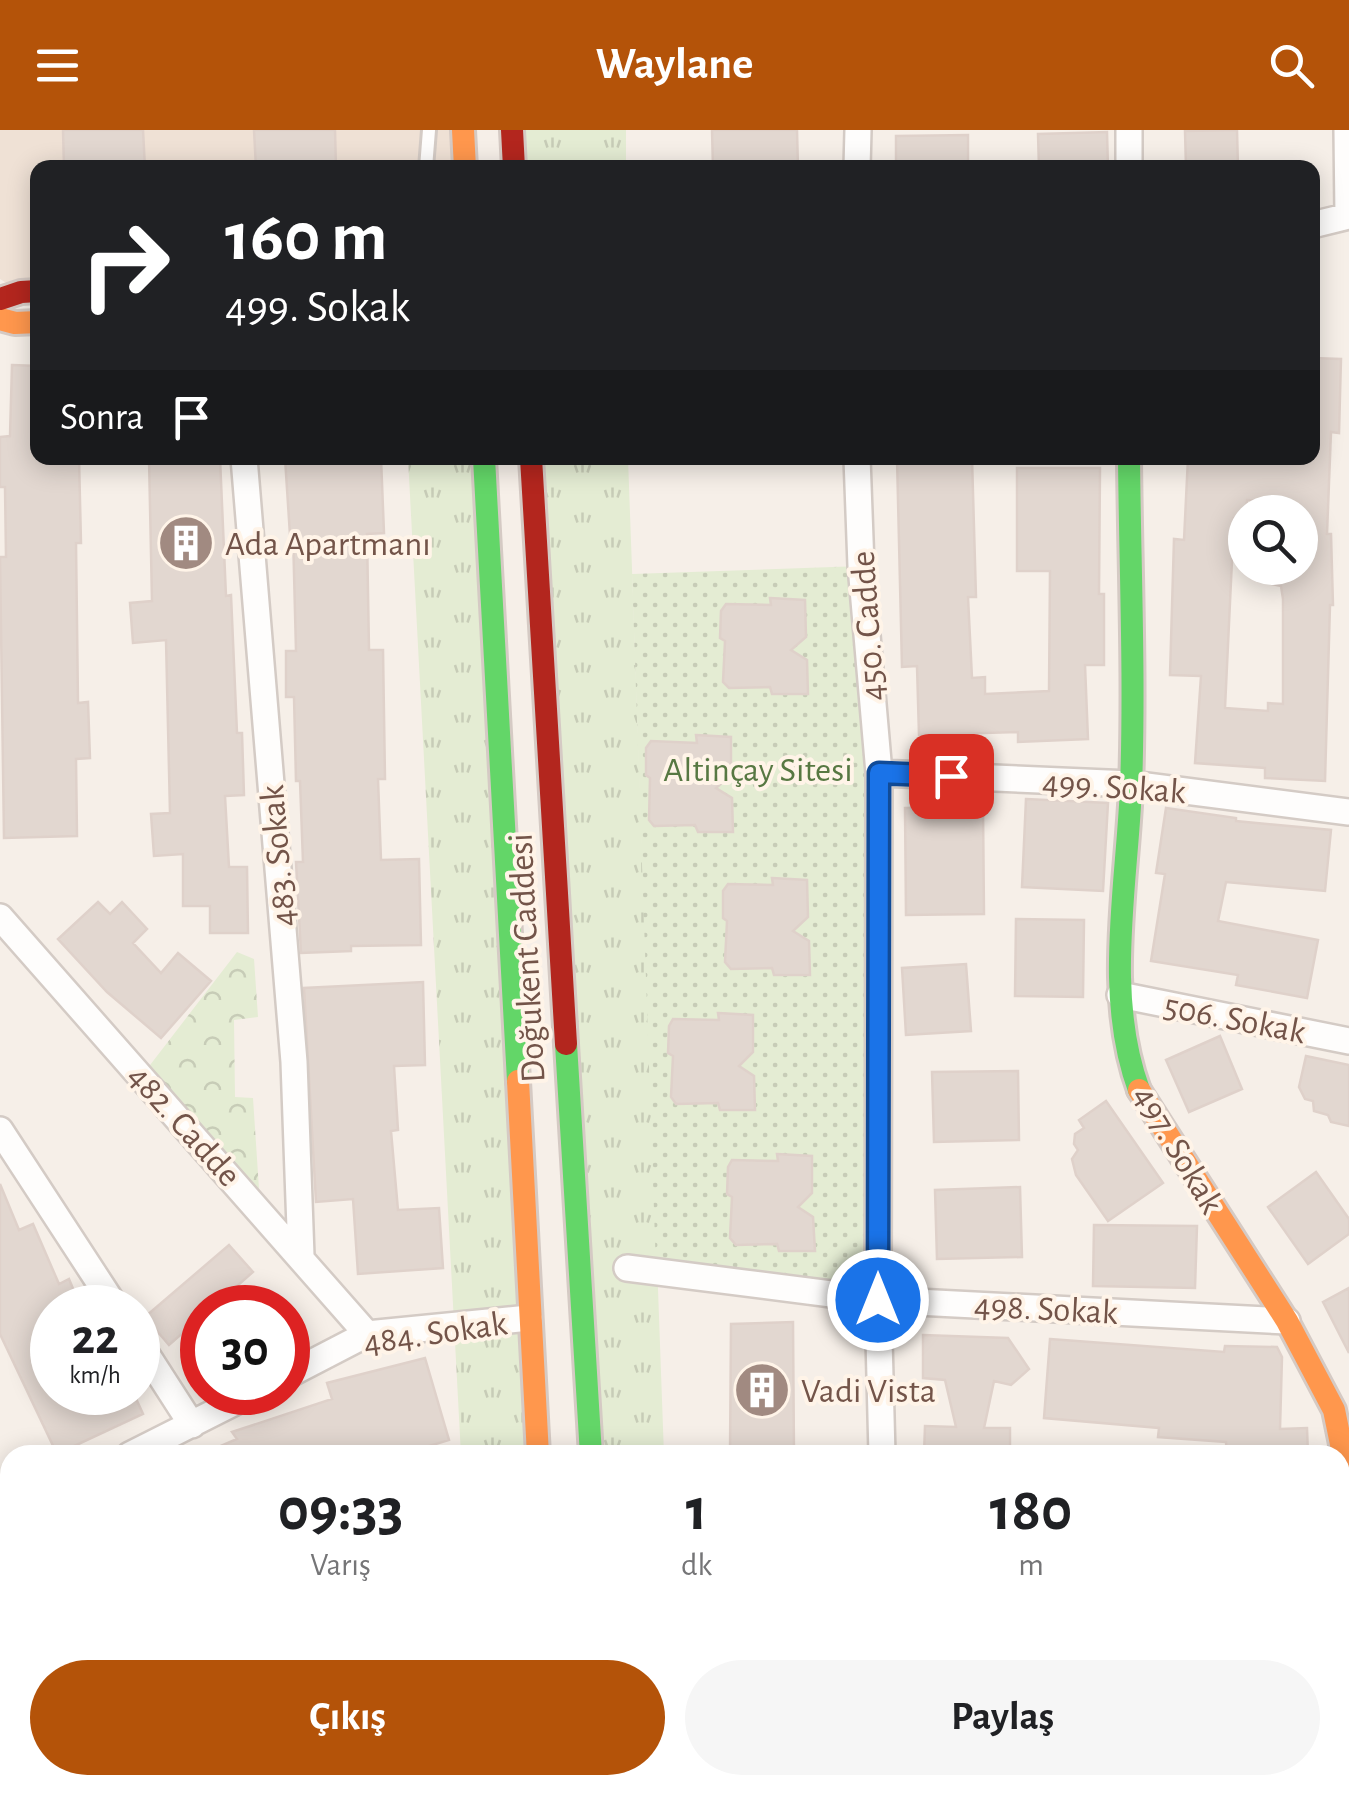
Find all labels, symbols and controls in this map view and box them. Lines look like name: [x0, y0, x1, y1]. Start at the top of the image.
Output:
icon: menu: [30, 38, 85, 93]
icon: search: [1264, 38, 1319, 93]
text: Waylane: [596, 42, 753, 87]
icon: right: [60, 200, 190, 330]
text: 160 m: [225, 203, 388, 273]
text: 499. Sokak: [225, 285, 410, 330]
icon: arrive: [164, 390, 219, 445]
text: Sonra: [60, 399, 144, 437]
map controls: [1228, 495, 1318, 585]
button: search: [1228, 495, 1318, 585]
building icon: Ada Apartmanı: [156, 513, 216, 573]
place label: Ada Apartmanı: [225, 527, 431, 562]
street label: 450. Cadde: [846, 550, 891, 702]
pin: [909, 734, 994, 819]
icon: arrive: [924, 749, 979, 804]
park label: Altinçay Sitesi: [663, 753, 853, 788]
street label: 499. Sokak: [1041, 765, 1187, 810]
street label: 483. Sokak: [255, 784, 302, 928]
street label: Doğukent Caddesi: [503, 832, 552, 1083]
street label: 506. Sokak: [1161, 989, 1309, 1050]
street label: 482. Cadde: [121, 1059, 247, 1193]
street label: 497. Sokak: [1126, 1080, 1229, 1220]
position arrow: [826, 1248, 930, 1352]
speed limit sign: 30: [180, 1285, 310, 1415]
street label: 498. Sokak: [973, 1288, 1119, 1331]
street label: 484. Sokak: [361, 1306, 509, 1361]
text: 22: [71, 1313, 119, 1363]
building icon: Vadi Vista: [732, 1360, 792, 1420]
text: km/h: [69, 1363, 121, 1388]
place label: Vadi Vista: [801, 1374, 936, 1409]
text: 09:33: [278, 1481, 403, 1541]
text: 1: [686, 1481, 707, 1541]
text: 180: [990, 1481, 1072, 1541]
text: Varış: [310, 1549, 371, 1581]
text: dk: [681, 1549, 712, 1581]
text: m: [1018, 1549, 1044, 1581]
button: Çıkış: [30, 1660, 665, 1775]
button: Paylaş: [685, 1660, 1320, 1775]

